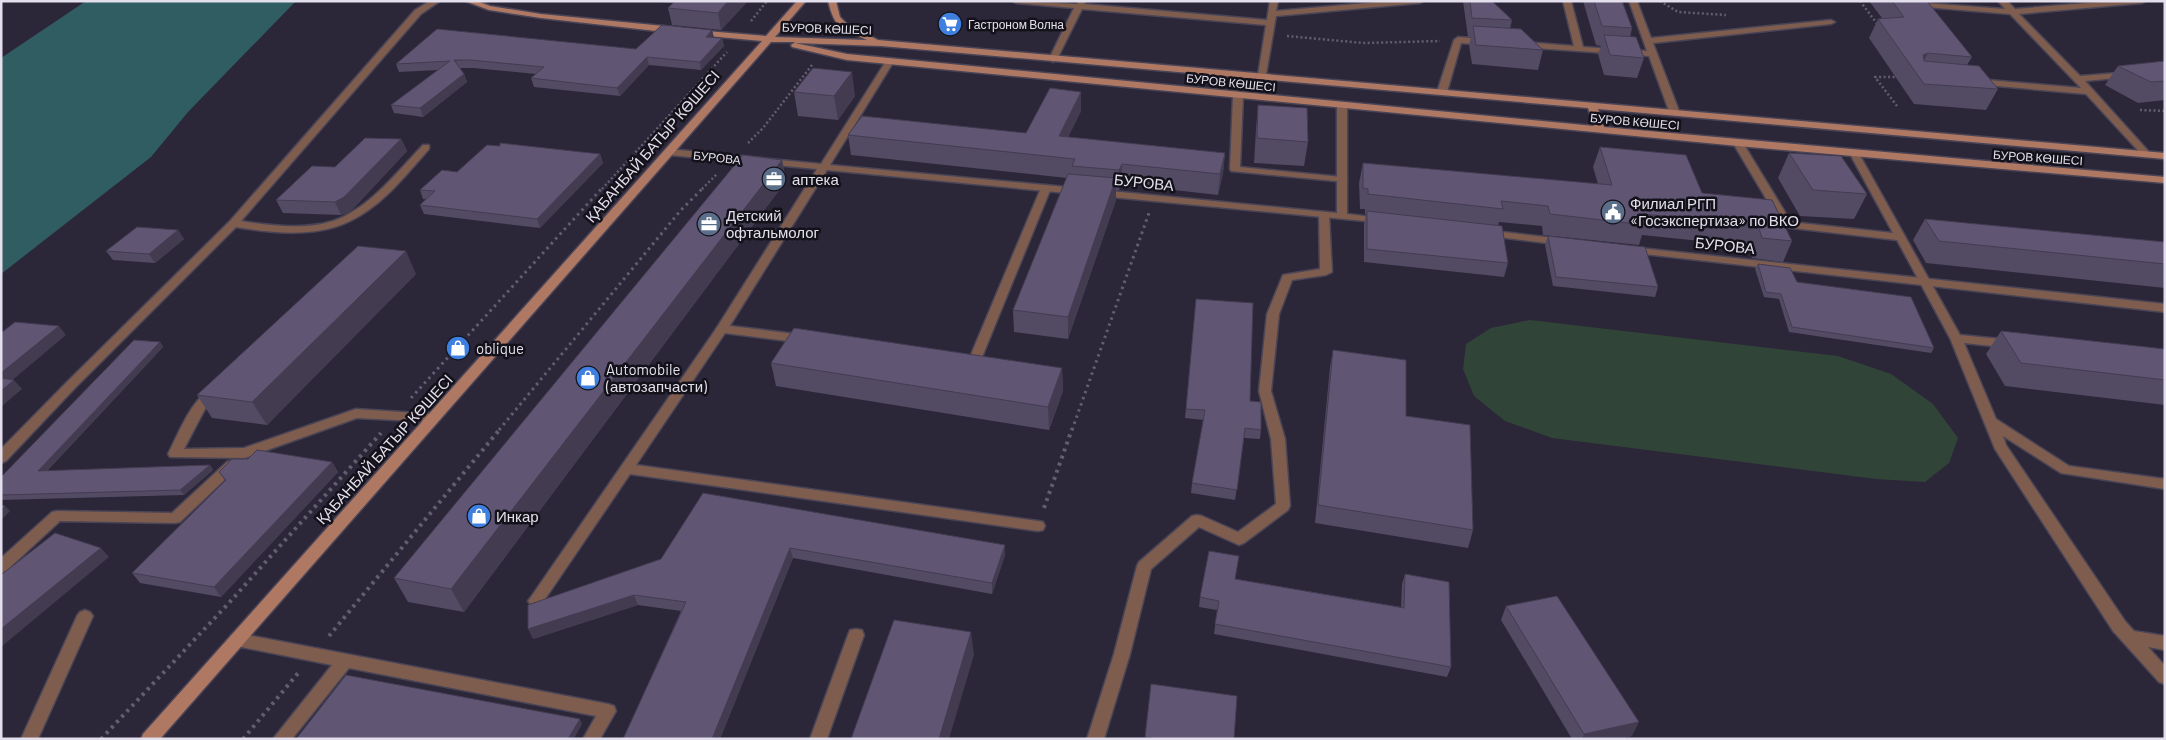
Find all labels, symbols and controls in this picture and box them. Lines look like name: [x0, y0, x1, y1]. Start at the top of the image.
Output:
supermarket icon: Гастроном Волна: [937, 11, 963, 37]
place label: Гастроном Волна: [968, 17, 1064, 32]
street label: БУРОВ КӨШЕСІ: [782, 19, 872, 37]
street label: ҚАБАНБАЙ БАТЫР КӨШЕСІ: [581, 66, 723, 226]
street label: БУРОВ КӨШЕСІ: [1185, 70, 1277, 94]
street label: БУРОВ КӨШЕСІ: [1590, 110, 1680, 132]
street label: БУРОВ КӨШЕСІ: [1993, 147, 2083, 167]
street label: БУРОВА: [692, 148, 742, 166]
office icon: аптека: [761, 166, 787, 192]
place label: аптека: [792, 170, 839, 188]
street label: БУРОВА: [1113, 170, 1175, 194]
place label: Филиал РГП «Госэкспертиза» по ВКО: [1630, 194, 1799, 229]
public building icon: Филиал РГП «Госэкспертиза» по ВКО: [1600, 199, 1626, 225]
place label: Детский офтальмолог: [726, 206, 820, 241]
office icon: Детский офтальмолог: [696, 211, 722, 237]
street label: БУРОВА: [1694, 233, 1756, 257]
shop icon: oblique: [445, 335, 471, 361]
place label: oblique: [476, 339, 524, 357]
place label: Automobile (автозапчасти): [605, 360, 707, 395]
shop icon: Automobile (автозапчасти): [575, 365, 601, 391]
street label: ҚАБАНБАЙ БАТЫР КӨШЕСІ: [312, 370, 456, 528]
shop icon: Инкар: [466, 503, 492, 529]
place label: Инкар: [496, 507, 539, 525]

